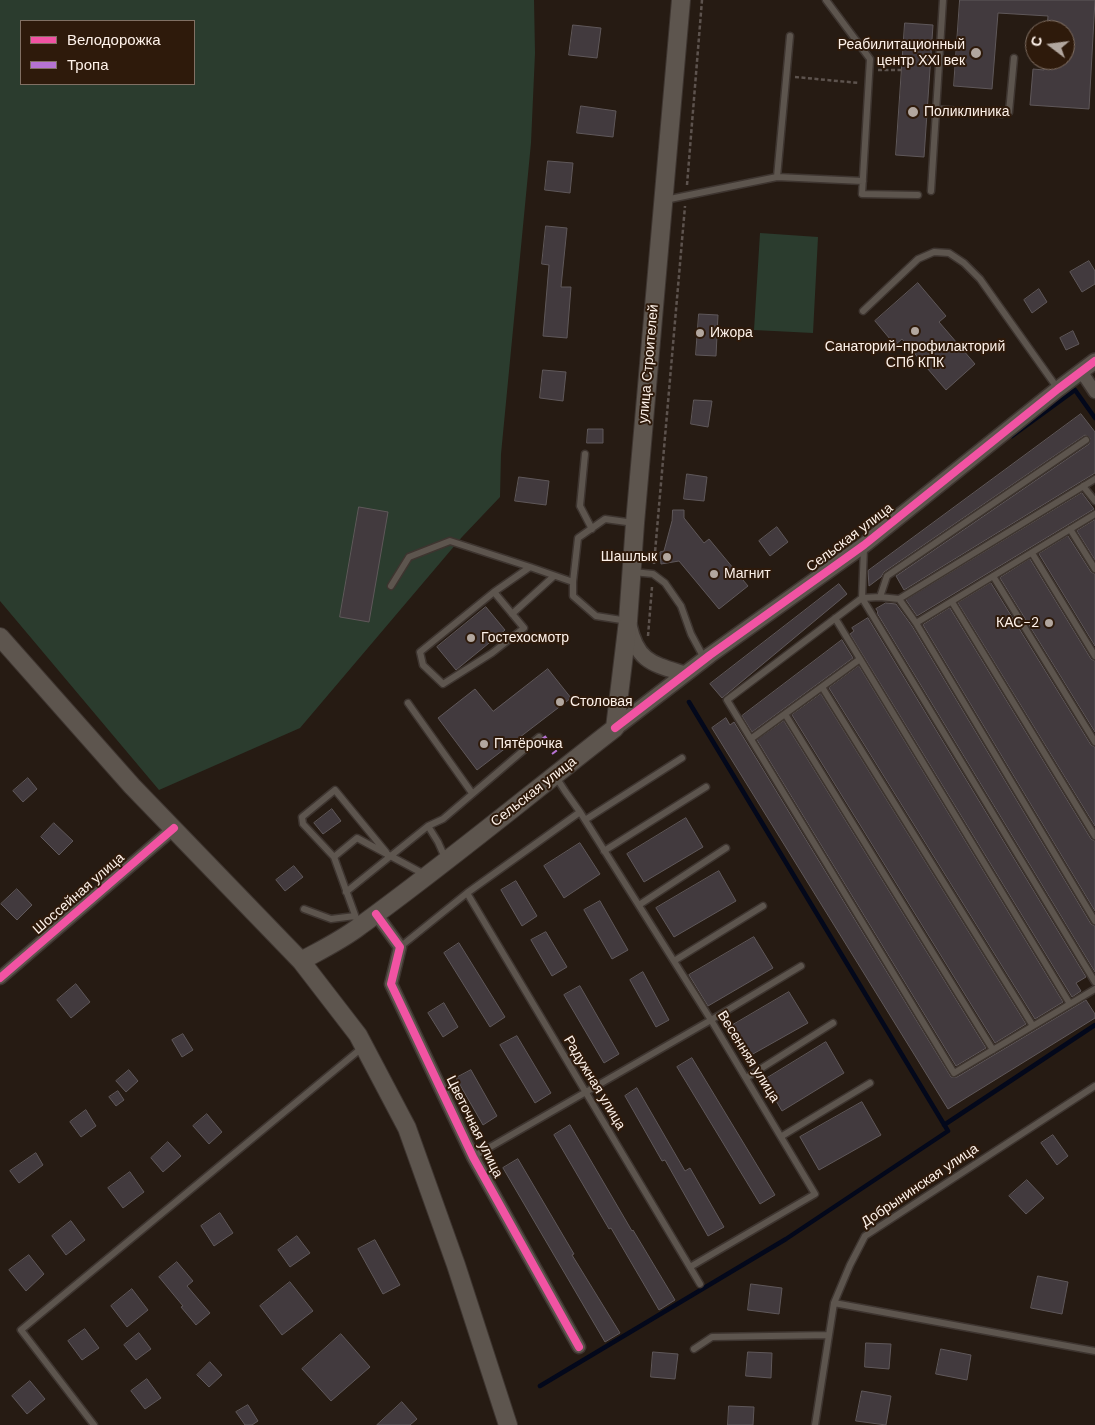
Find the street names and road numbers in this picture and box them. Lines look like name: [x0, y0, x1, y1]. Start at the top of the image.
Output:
street label: улица Строителей: [635, 304, 663, 424]
street label: Сельская улица: [803, 500, 897, 576]
street label: Сельская улица: [488, 753, 580, 831]
street label: Шоссейная улица: [30, 850, 128, 938]
street label: Весенняя улица: [713, 1008, 783, 1106]
street label: Радужная улица: [559, 1033, 629, 1133]
street label: Цветочная улица: [442, 1073, 506, 1181]
street label: Добрынинская улица: [858, 1141, 982, 1231]

